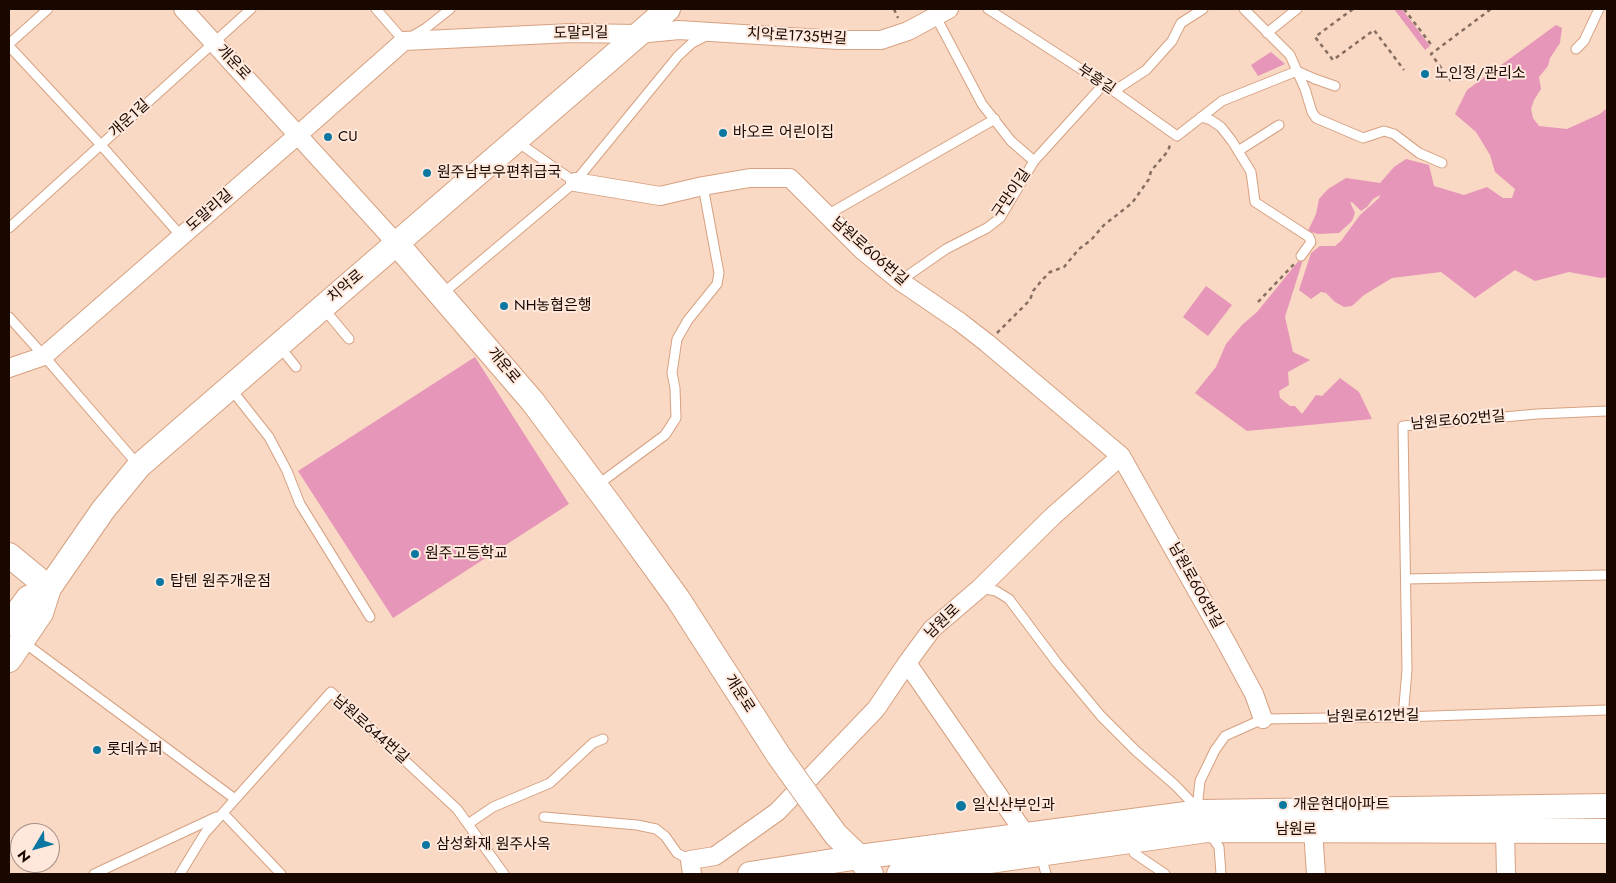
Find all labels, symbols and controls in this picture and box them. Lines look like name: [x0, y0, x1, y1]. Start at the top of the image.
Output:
street label: 도말리길: [553, 25, 609, 43]
street label: 치악로1735번길: [746, 25, 848, 49]
street label: 개운로: [212, 42, 254, 84]
street label: 부흥길: [1074, 61, 1118, 99]
place label: 노인정/관리소: [1435, 65, 1526, 83]
marker: 노인정/관리소: [1419, 68, 1431, 80]
street label: 개운1길: [106, 96, 154, 142]
place label: 바오르 어린이집: [733, 124, 834, 142]
marker: 바오르 어린이집: [717, 127, 729, 139]
place label: CU: [338, 128, 358, 146]
marker: CU: [322, 131, 334, 143]
place label: 원주남부우편취급국: [437, 164, 561, 182]
street label: 구만이길: [989, 166, 1035, 222]
marker: 원주남부우편취급국: [421, 167, 433, 179]
street label: 도말리길: [183, 186, 237, 236]
street label: 남원로606번길: [827, 214, 911, 290]
street label: 치악로: [324, 267, 368, 307]
place label: NH농협은행: [514, 297, 592, 315]
marker: NH농협은행: [498, 300, 510, 312]
street label: 개운로: [483, 344, 523, 388]
street label: 남원로602번길: [1410, 408, 1506, 434]
street label: 남원로606번길: [1164, 540, 1226, 632]
place label: 원주고등학교: [425, 545, 508, 563]
marker: 원주고등학교: [409, 548, 421, 560]
place label: 탑텐 원주개운점: [170, 573, 271, 591]
marker: 탑텐 원주개운점: [154, 576, 166, 588]
street label: 남원로: [922, 601, 964, 643]
street label: 개운로: [720, 672, 758, 716]
street label: 남원로644번길: [328, 692, 412, 768]
street label: 남원로612번길: [1326, 707, 1420, 727]
place label: 롯데슈퍼: [107, 741, 162, 759]
marker: 롯데슈퍼: [91, 744, 103, 756]
place label: 개운현대아파트: [1293, 796, 1390, 814]
place label: 일신산부인과: [972, 797, 1055, 815]
marker: 일신산부인과: [954, 799, 968, 813]
marker: 개운현대아파트: [1277, 799, 1289, 811]
street label: 남원로: [1275, 821, 1317, 839]
north arrow: [10, 823, 60, 873]
place label: 삼성화재 원주사옥: [436, 836, 551, 854]
marker: 삼성화재 원주사옥: [420, 839, 432, 851]
text: N: [12, 846, 35, 867]

